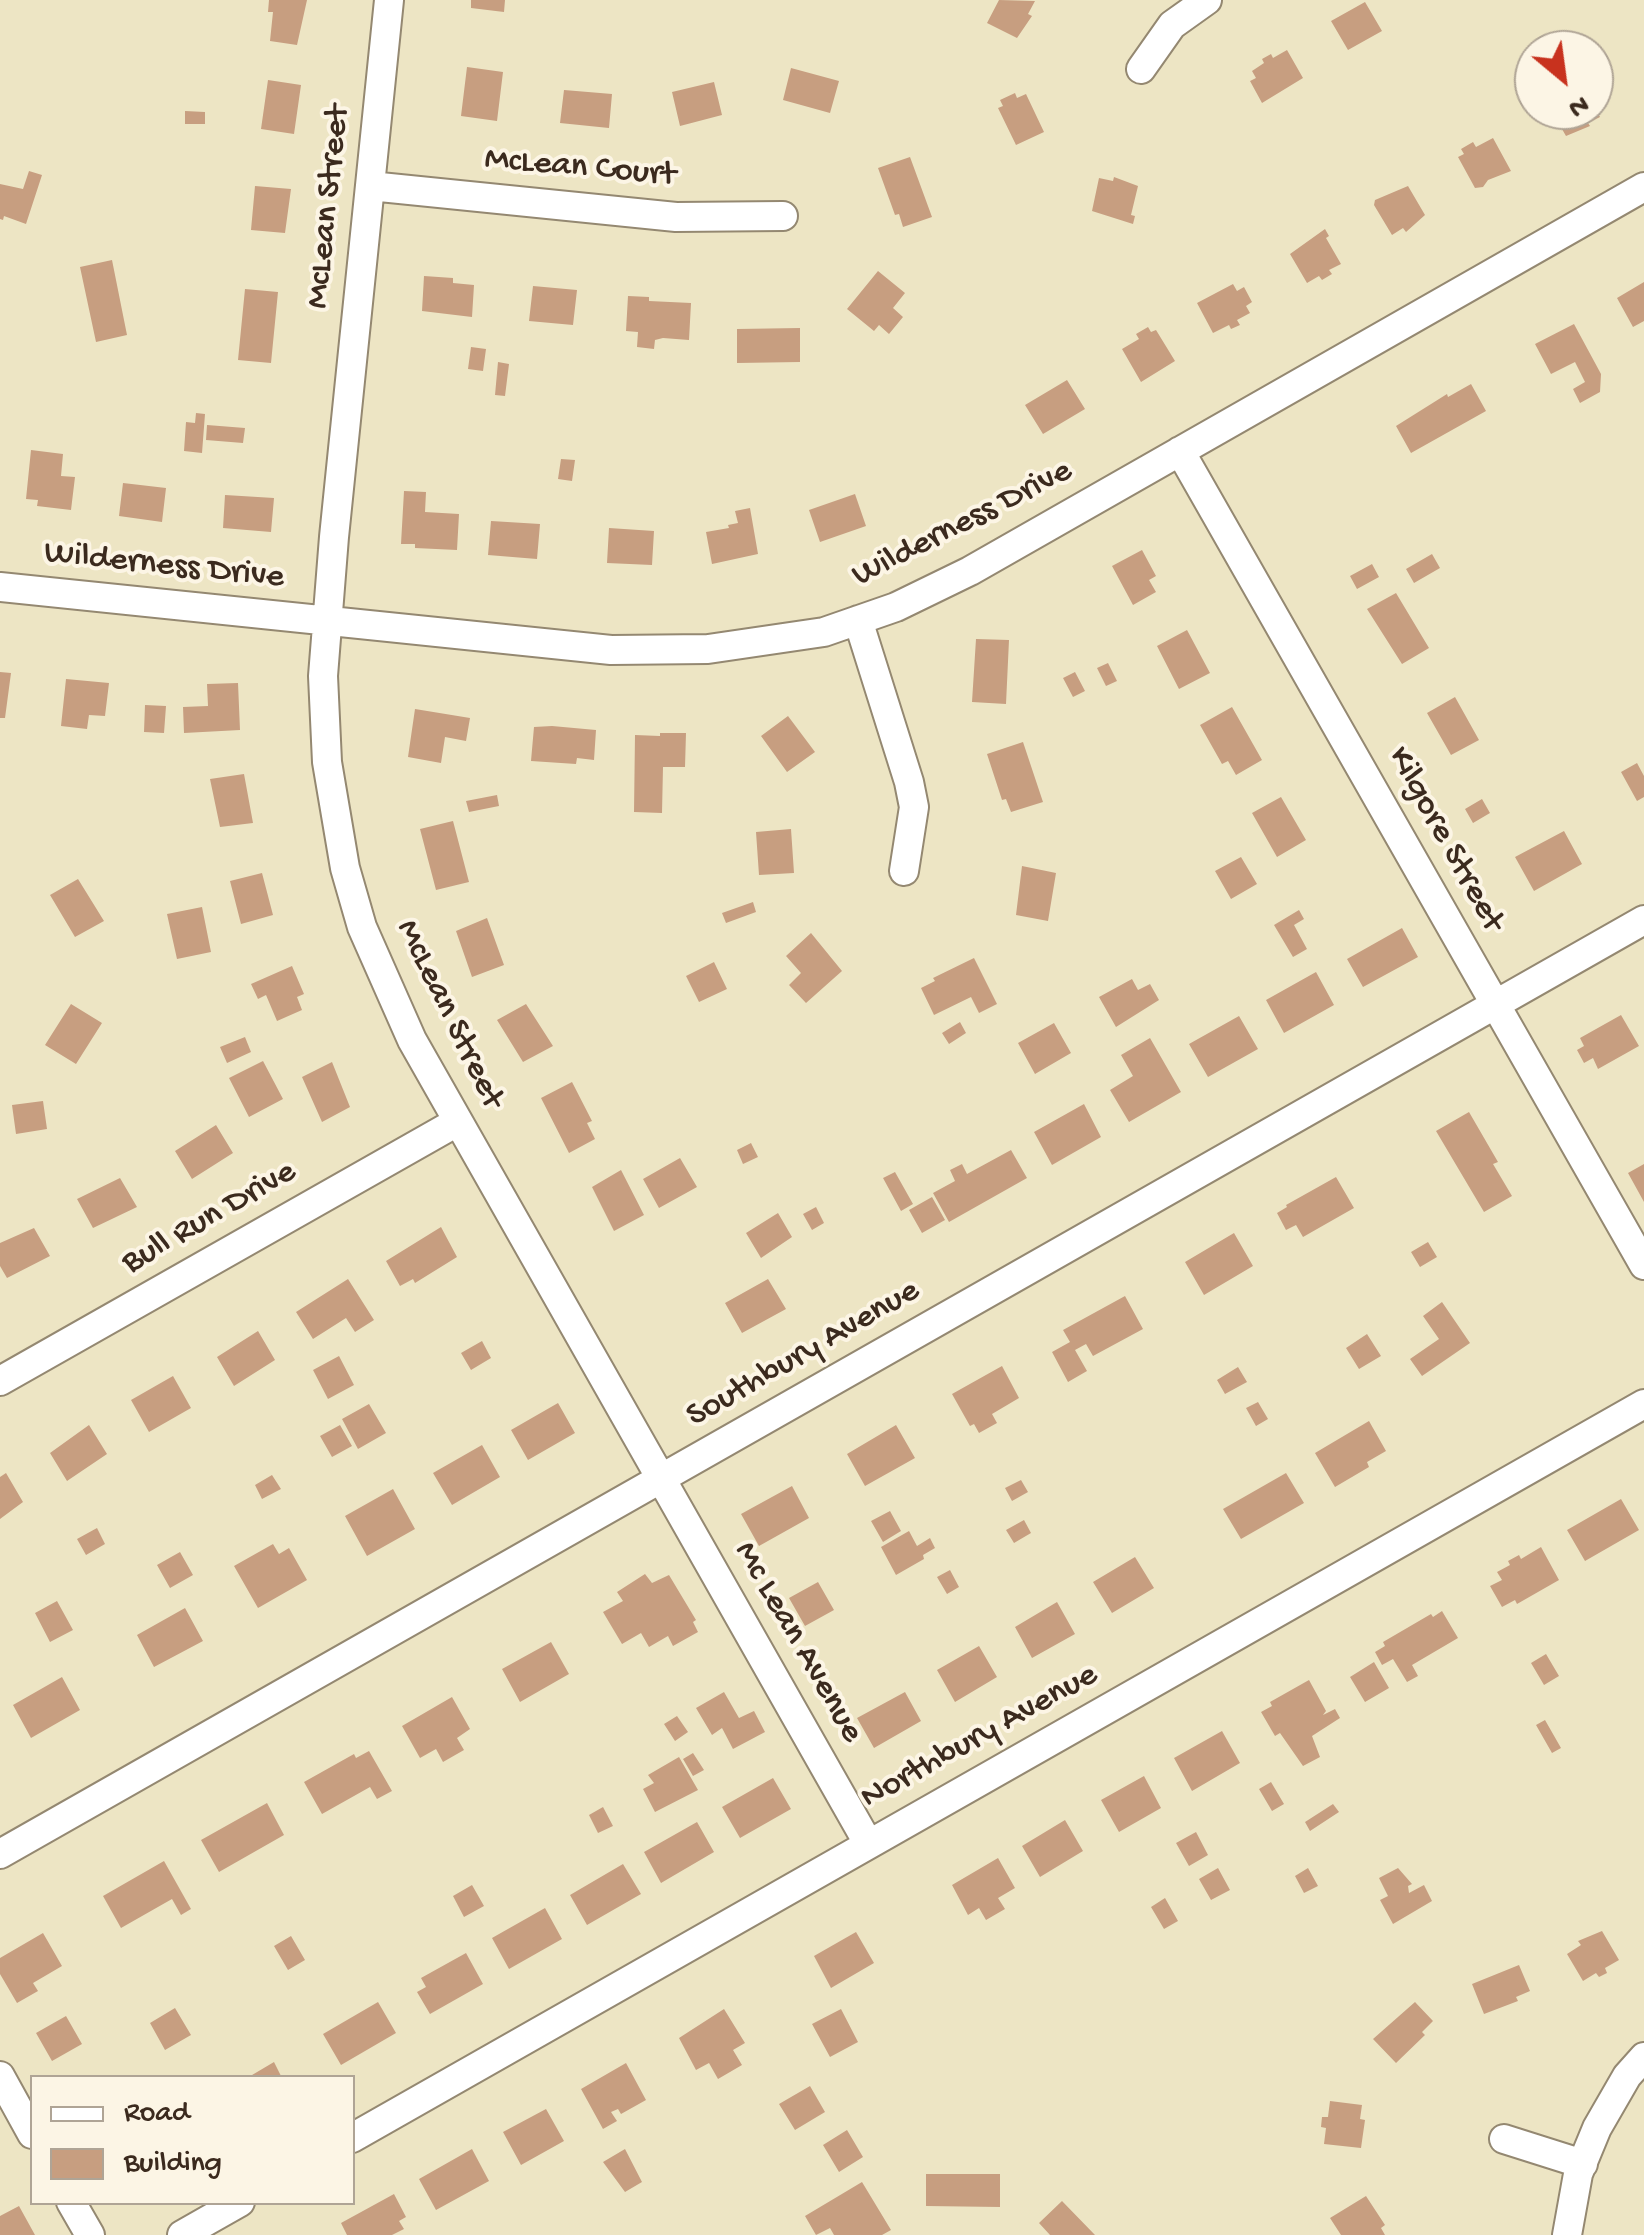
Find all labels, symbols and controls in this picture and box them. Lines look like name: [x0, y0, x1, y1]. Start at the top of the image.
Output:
north arrow: [1514, 30, 1614, 130]
text: N: [1562, 86, 1594, 124]
street label: McLean Street: [298, 103, 362, 311]
street label: McLean Court: [483, 140, 677, 198]
street label: Wilderness Drive: [846, 452, 1080, 598]
street label: Wilderness Drive: [42, 534, 286, 600]
street label: Kilgore Street: [1376, 740, 1512, 940]
street label: McLean Street: [384, 914, 512, 1116]
street label: Bull Run Drive: [116, 1152, 304, 1286]
street label: Southbury Avenue: [680, 1271, 928, 1439]
street label: Mc Lean Avenue: [723, 1535, 871, 1751]
street label: Northbury Avenue: [854, 1656, 1106, 1820]
legend: [30, 2075, 355, 2205]
text: Road: [124, 2097, 190, 2132]
text: Building: [124, 2147, 222, 2182]

